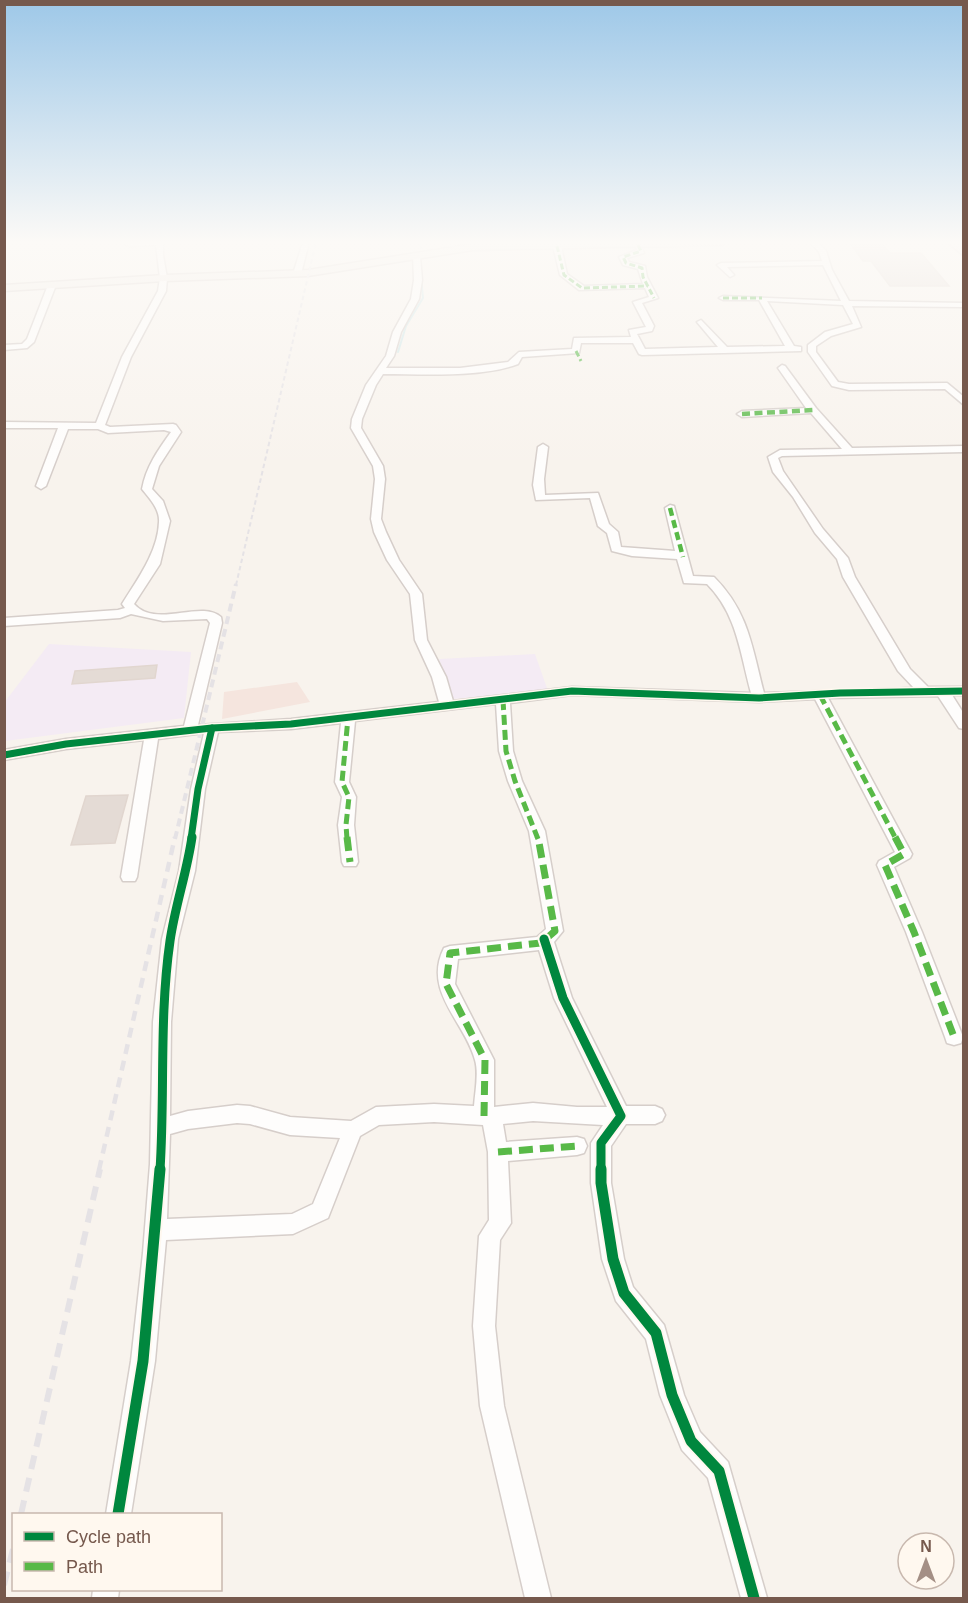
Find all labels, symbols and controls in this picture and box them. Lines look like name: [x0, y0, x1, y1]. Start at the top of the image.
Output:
legend: [12, 1513, 222, 1591]
text: Cycle path: [66, 1527, 151, 1547]
north arrow: [896, 1531, 956, 1591]
text: N: [920, 1538, 932, 1555]
text: Path: [66, 1557, 103, 1577]

